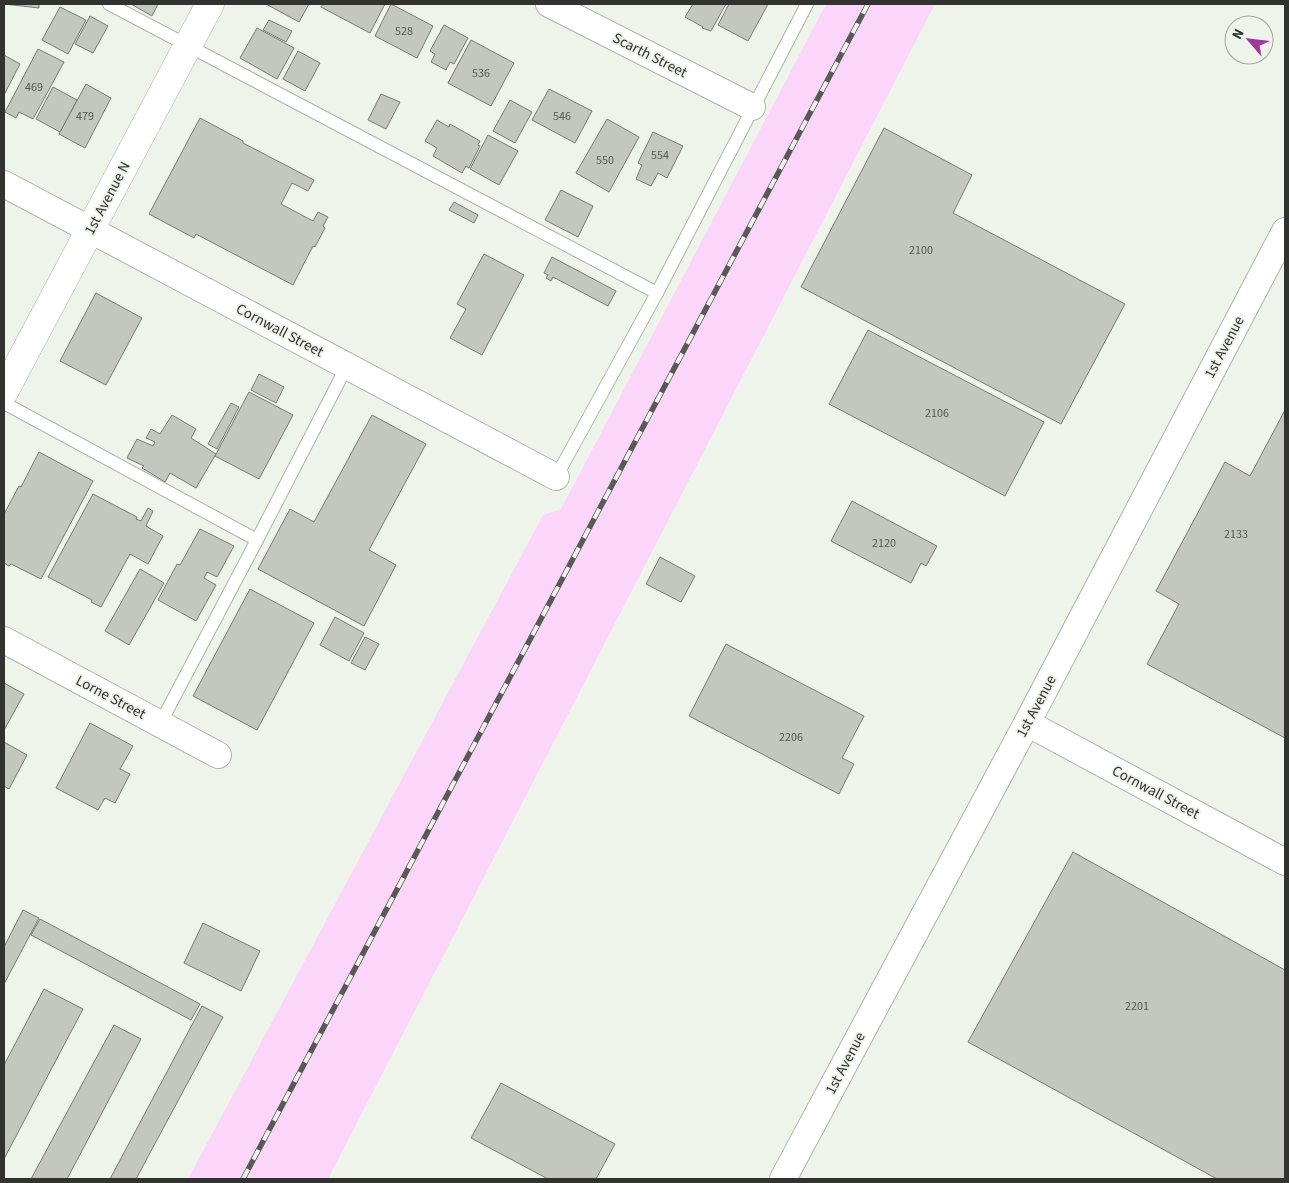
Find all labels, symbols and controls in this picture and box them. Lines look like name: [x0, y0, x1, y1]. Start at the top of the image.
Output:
north arrow: [1224, 15, 1274, 65]
house number: 528: [395, 23, 413, 40]
text: N: [1227, 26, 1249, 43]
street label: Scarth Street: [609, 28, 691, 83]
house number: 536: [472, 65, 490, 82]
house number: 469: [25, 79, 43, 96]
house number: 479: [76, 108, 94, 125]
house number: 546: [553, 108, 571, 125]
house number: 554: [651, 147, 669, 164]
house number: 550: [596, 152, 614, 169]
street label: 1st Avenue N: [79, 158, 136, 239]
house number: 2100: [909, 242, 933, 259]
street label: Cornwall Street: [232, 299, 327, 362]
street label: 1st Avenue: [1199, 312, 1250, 382]
house number: 2106: [925, 405, 949, 422]
house number: 2133: [1224, 526, 1248, 543]
house number: 2120: [872, 535, 896, 552]
street label: Lorne Street: [72, 670, 150, 725]
street label: 1st Avenue: [1011, 671, 1062, 741]
house number: 2206: [779, 729, 803, 746]
street label: Cornwall Street: [1108, 761, 1203, 824]
house number: 2201: [1125, 998, 1149, 1015]
street label: 1st Avenue: [820, 1028, 871, 1098]

